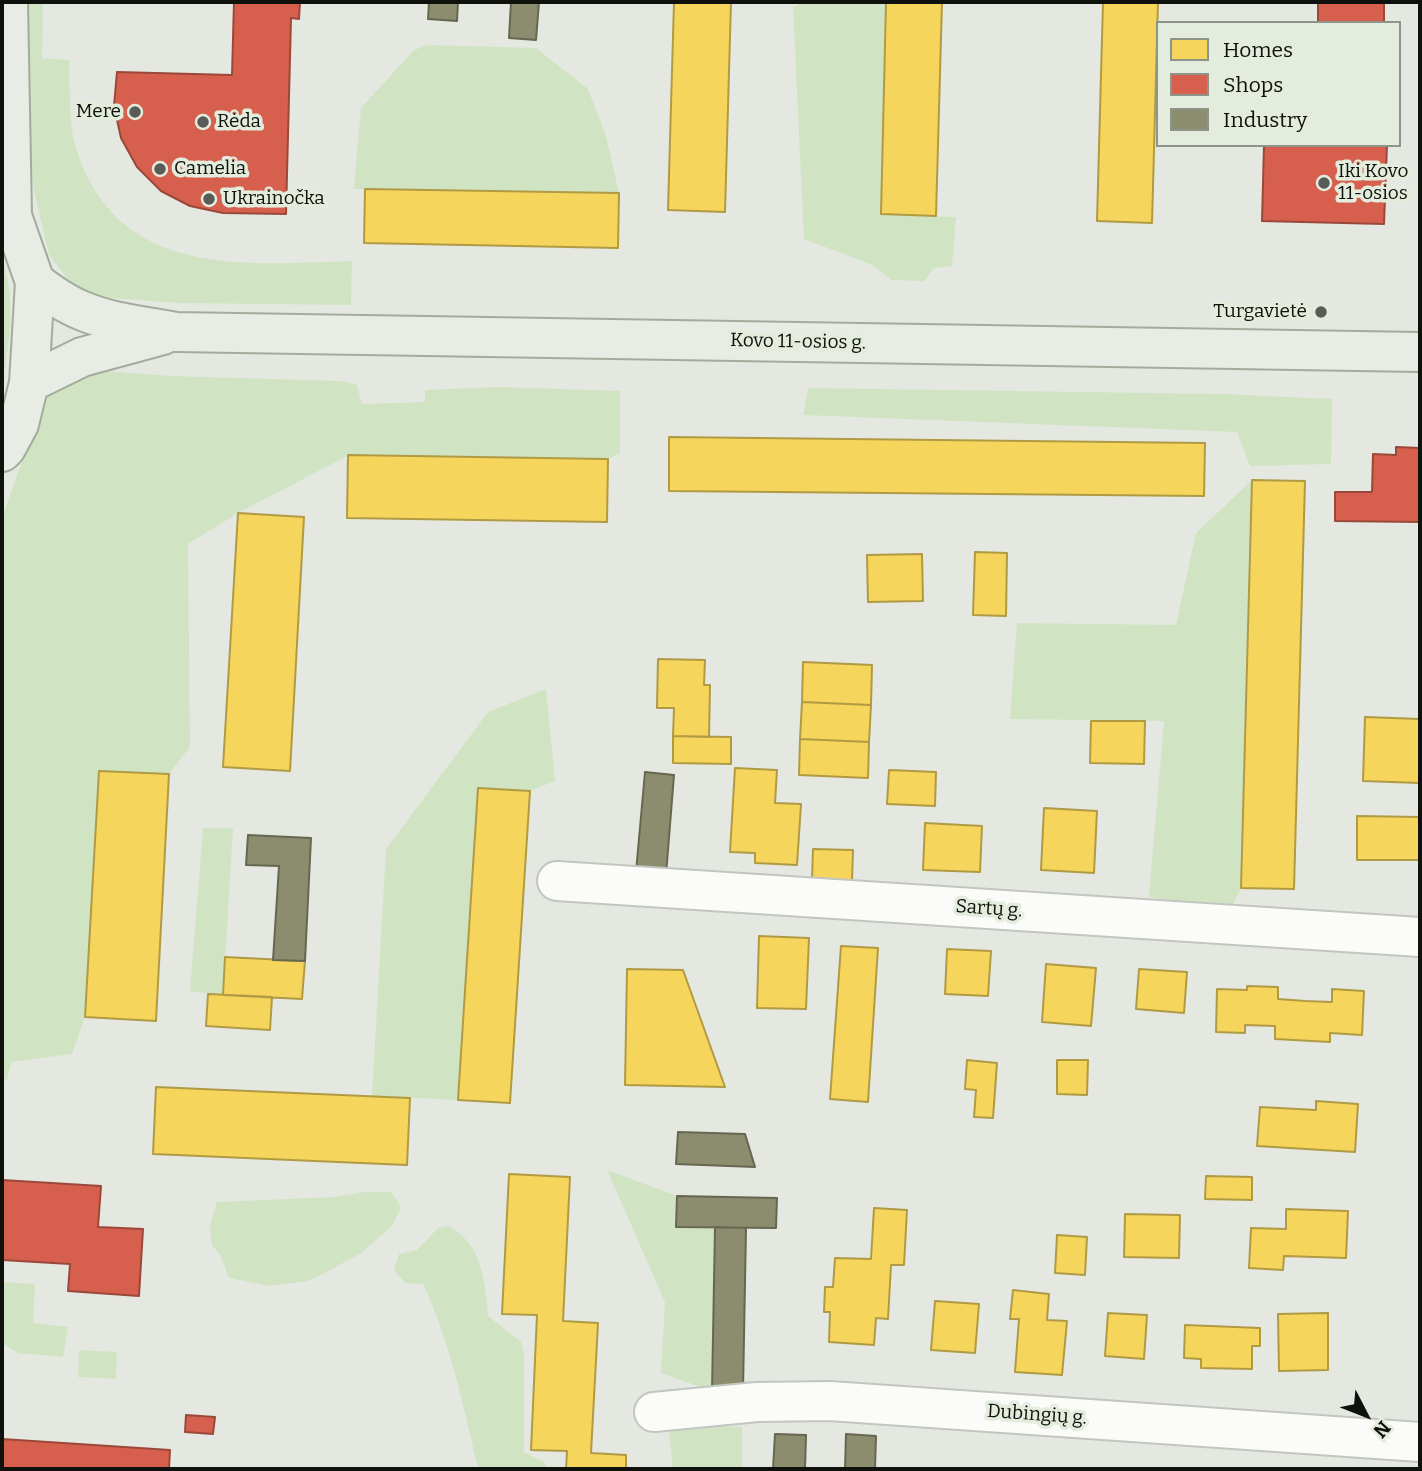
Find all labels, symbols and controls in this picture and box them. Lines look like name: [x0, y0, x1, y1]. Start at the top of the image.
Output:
legend: [1156, 21, 1401, 147]
text: Homes: [1223, 37, 1293, 63]
text: Shops: [1223, 72, 1283, 98]
place label: Mere: [76, 101, 121, 123]
marker: Mere: [127, 104, 143, 120]
text: Industry: [1223, 107, 1307, 133]
place label: Rėda: [217, 111, 261, 133]
marker: Rėda: [195, 114, 211, 130]
place label: Camelia: [174, 158, 246, 180]
marker: Camelia: [152, 161, 168, 177]
place label: Iki Kovo 11-osios: [1338, 161, 1408, 205]
marker: Iki Kovo 11-osios: [1316, 175, 1332, 191]
place label: Ukrainočka: [223, 188, 325, 210]
marker: Ukrainočka: [201, 191, 217, 207]
place label: Turgavietė: [1213, 301, 1307, 323]
marker: Turgavietė: [1313, 304, 1329, 320]
street label: Kovo 11-osios g.: [730, 329, 866, 355]
street label: Sartų g.: [955, 895, 1023, 923]
north arrow: [1331, 1380, 1401, 1450]
street label: Dubingių g.: [986, 1400, 1088, 1430]
text: N: [1369, 1416, 1395, 1443]

